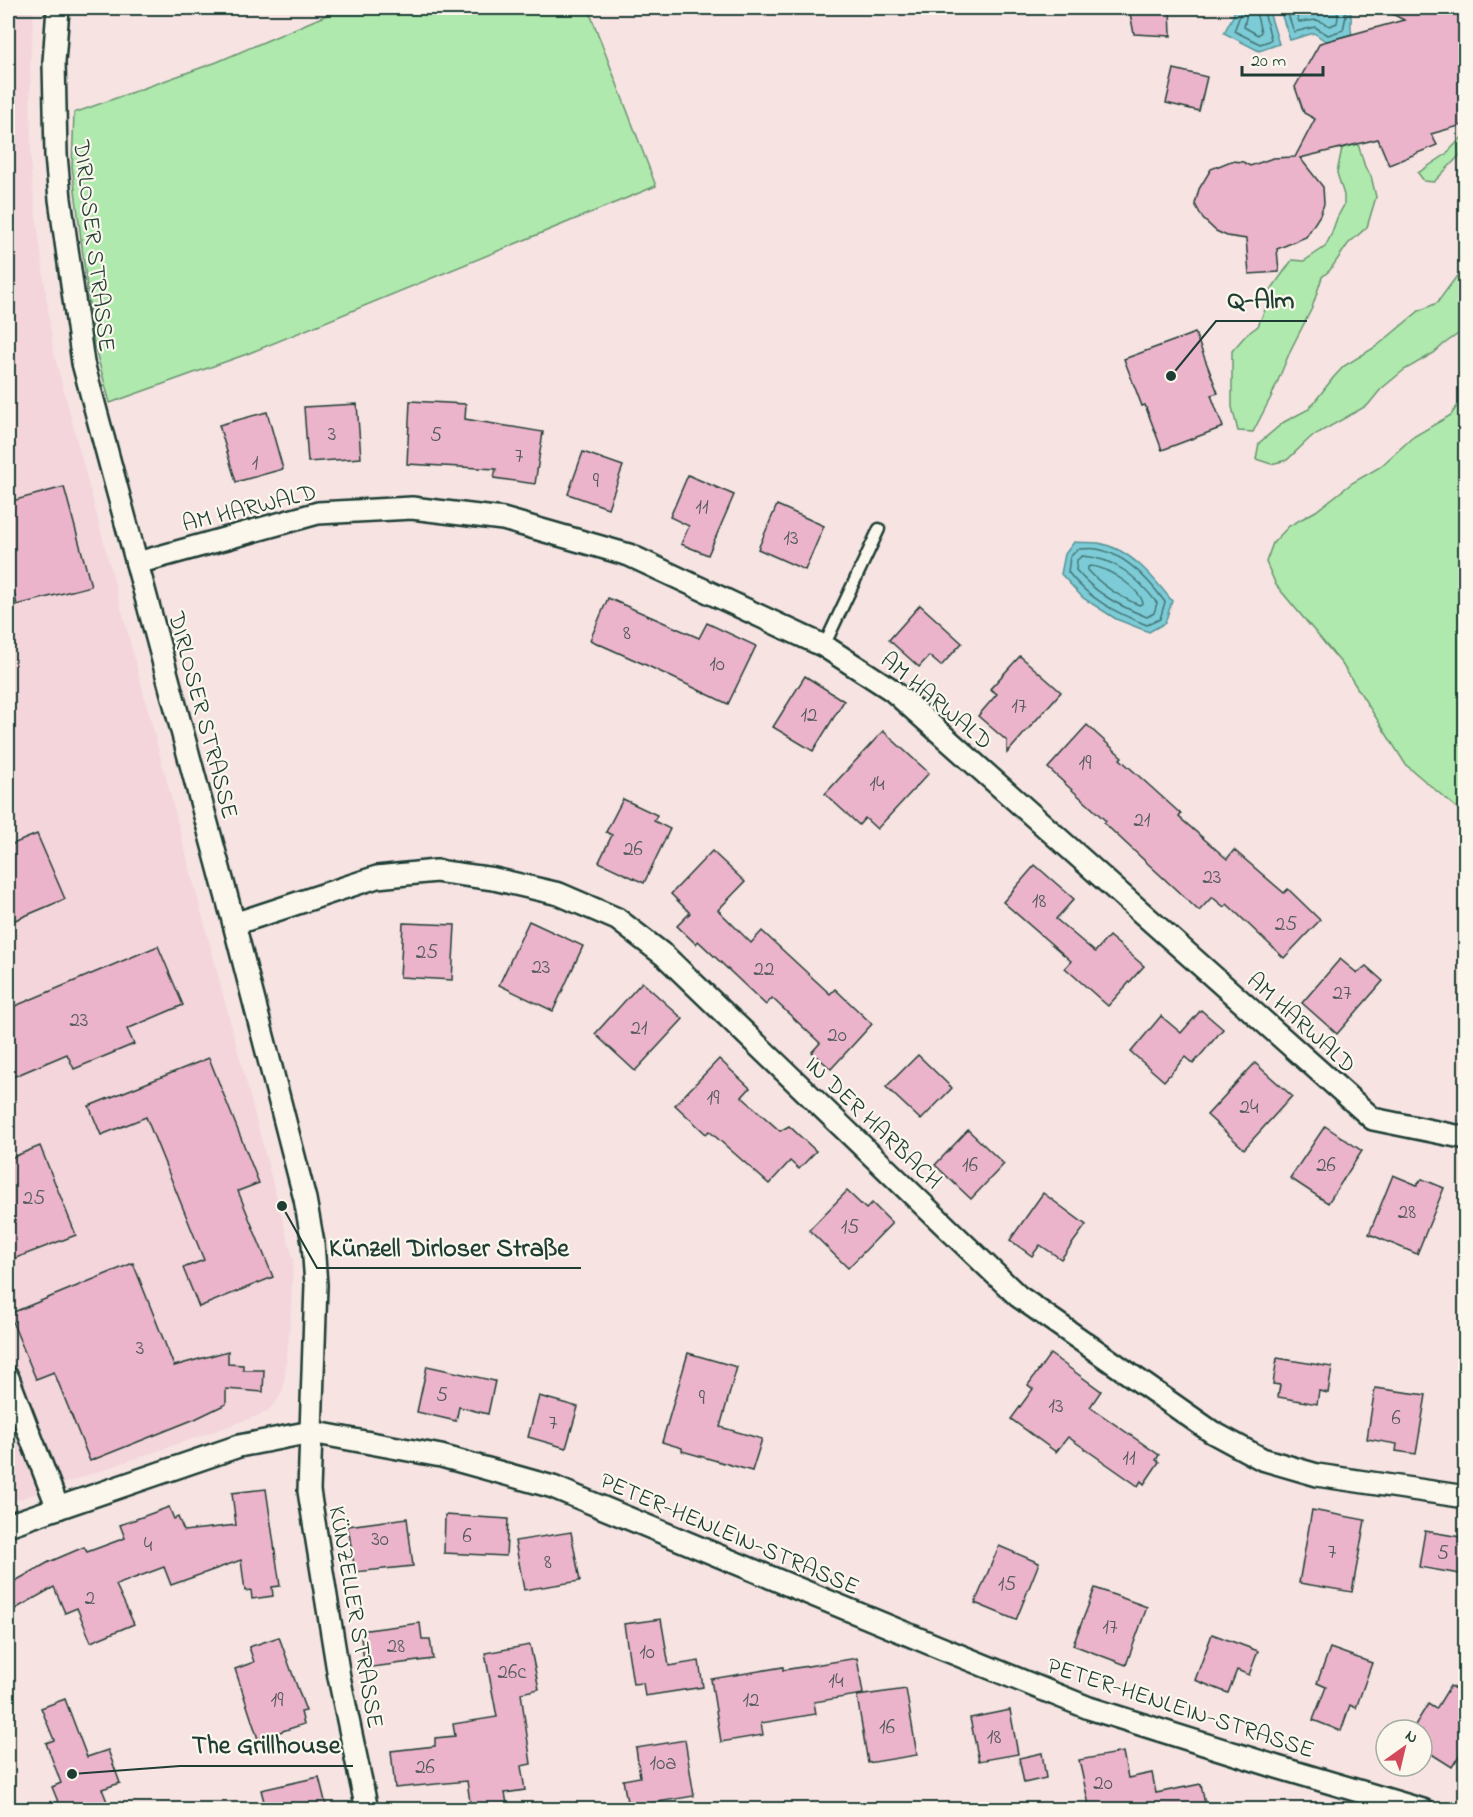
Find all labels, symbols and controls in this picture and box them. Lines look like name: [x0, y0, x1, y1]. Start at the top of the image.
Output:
scale bar: [1242, 39, 1323, 77]
text: 20 m: [1251, 49, 1286, 75]
street label: DIRLOSER STRASSE: [62, 137, 123, 354]
callout: Q-Alm: [1216, 277, 1307, 321]
text: Q-Alm: [1227, 283, 1295, 321]
house number: 3: [328, 420, 336, 450]
house number: 5: [430, 421, 442, 451]
house number: 7: [515, 442, 524, 472]
house number: 1: [252, 449, 259, 479]
house number: 9: [593, 467, 600, 497]
street label: AM HARWALD: [179, 476, 320, 543]
house number: 11: [695, 493, 709, 523]
house number: 13: [783, 524, 799, 554]
street label: DIRLOSER STRASSE: [157, 607, 246, 823]
house number: 8: [623, 619, 631, 649]
street label: AM HARWALD: [872, 644, 999, 759]
house number: 10: [709, 650, 725, 680]
house number: 17: [1011, 692, 1027, 722]
house number: 12: [800, 701, 818, 731]
house number: 19: [1079, 749, 1092, 779]
house number: 14: [869, 770, 885, 800]
house number: 21: [1133, 806, 1151, 836]
house number: 26: [623, 835, 643, 865]
house number: 23: [1202, 863, 1222, 893]
house number: 18: [1032, 887, 1046, 917]
house number: 25: [1275, 910, 1297, 940]
house number: 25: [416, 938, 438, 968]
house number: 23: [531, 953, 551, 983]
house number: 22: [754, 955, 774, 985]
street label: AM HARWALD: [1238, 965, 1363, 1083]
house number: 27: [1332, 979, 1352, 1009]
house number: 23: [69, 1006, 89, 1036]
house number: 21: [630, 1014, 648, 1044]
house number: 20: [827, 1021, 847, 1051]
street label: IN DER HARBACH: [796, 1049, 949, 1199]
house number: 19: [707, 1084, 720, 1114]
house number: 24: [1239, 1093, 1259, 1123]
house number: 16: [962, 1151, 978, 1181]
house number: 26: [1316, 1151, 1336, 1181]
house number: 25: [23, 1184, 45, 1214]
house number: 28: [1398, 1198, 1416, 1228]
house number: 15: [841, 1213, 859, 1243]
callout: Künzell Dirloser Straße: [317, 1224, 581, 1268]
text: Künzell Dirloser Straße: [329, 1231, 570, 1269]
house number: 3: [136, 1334, 144, 1364]
house number: 5: [436, 1381, 448, 1411]
house number: 9: [699, 1384, 706, 1414]
house number: 13: [1048, 1392, 1064, 1422]
house number: 6: [1391, 1404, 1401, 1434]
house number: 7: [549, 1409, 558, 1439]
house number: 11: [1122, 1444, 1136, 1474]
street label: PETER-HENLEIN-STRASSE: [594, 1465, 864, 1606]
street label: KÜNZELLER STRASSE: [318, 1503, 391, 1731]
house number: 6: [462, 1522, 472, 1552]
house number: 30: [371, 1525, 389, 1555]
house number: 4: [144, 1531, 153, 1561]
house number: 7: [1328, 1538, 1337, 1568]
house number: 5: [1437, 1539, 1449, 1569]
house number: 8: [544, 1548, 552, 1578]
house number: 15: [998, 1570, 1016, 1600]
house number: 2: [85, 1584, 95, 1614]
house number: 17: [1102, 1613, 1118, 1643]
house number: 28: [387, 1632, 405, 1662]
house number: 10: [639, 1638, 655, 1668]
street label: PETER-HENLEIN-STRASSE: [1042, 1650, 1318, 1769]
house number: 26c: [497, 1658, 527, 1688]
house number: 14: [828, 1667, 844, 1697]
house number: 19: [271, 1686, 284, 1716]
house number: 12: [742, 1686, 760, 1716]
house number: 16: [879, 1713, 895, 1743]
north arrow: [1374, 1718, 1434, 1778]
callout: The Grillhouse: [180, 1722, 353, 1766]
house number: 18: [987, 1723, 1001, 1753]
text: N: [1400, 1724, 1423, 1750]
text: The Grillhouse: [192, 1728, 342, 1766]
house number: 10a: [649, 1749, 677, 1779]
house number: 26: [415, 1753, 435, 1783]
house number: 20: [1093, 1769, 1113, 1799]

